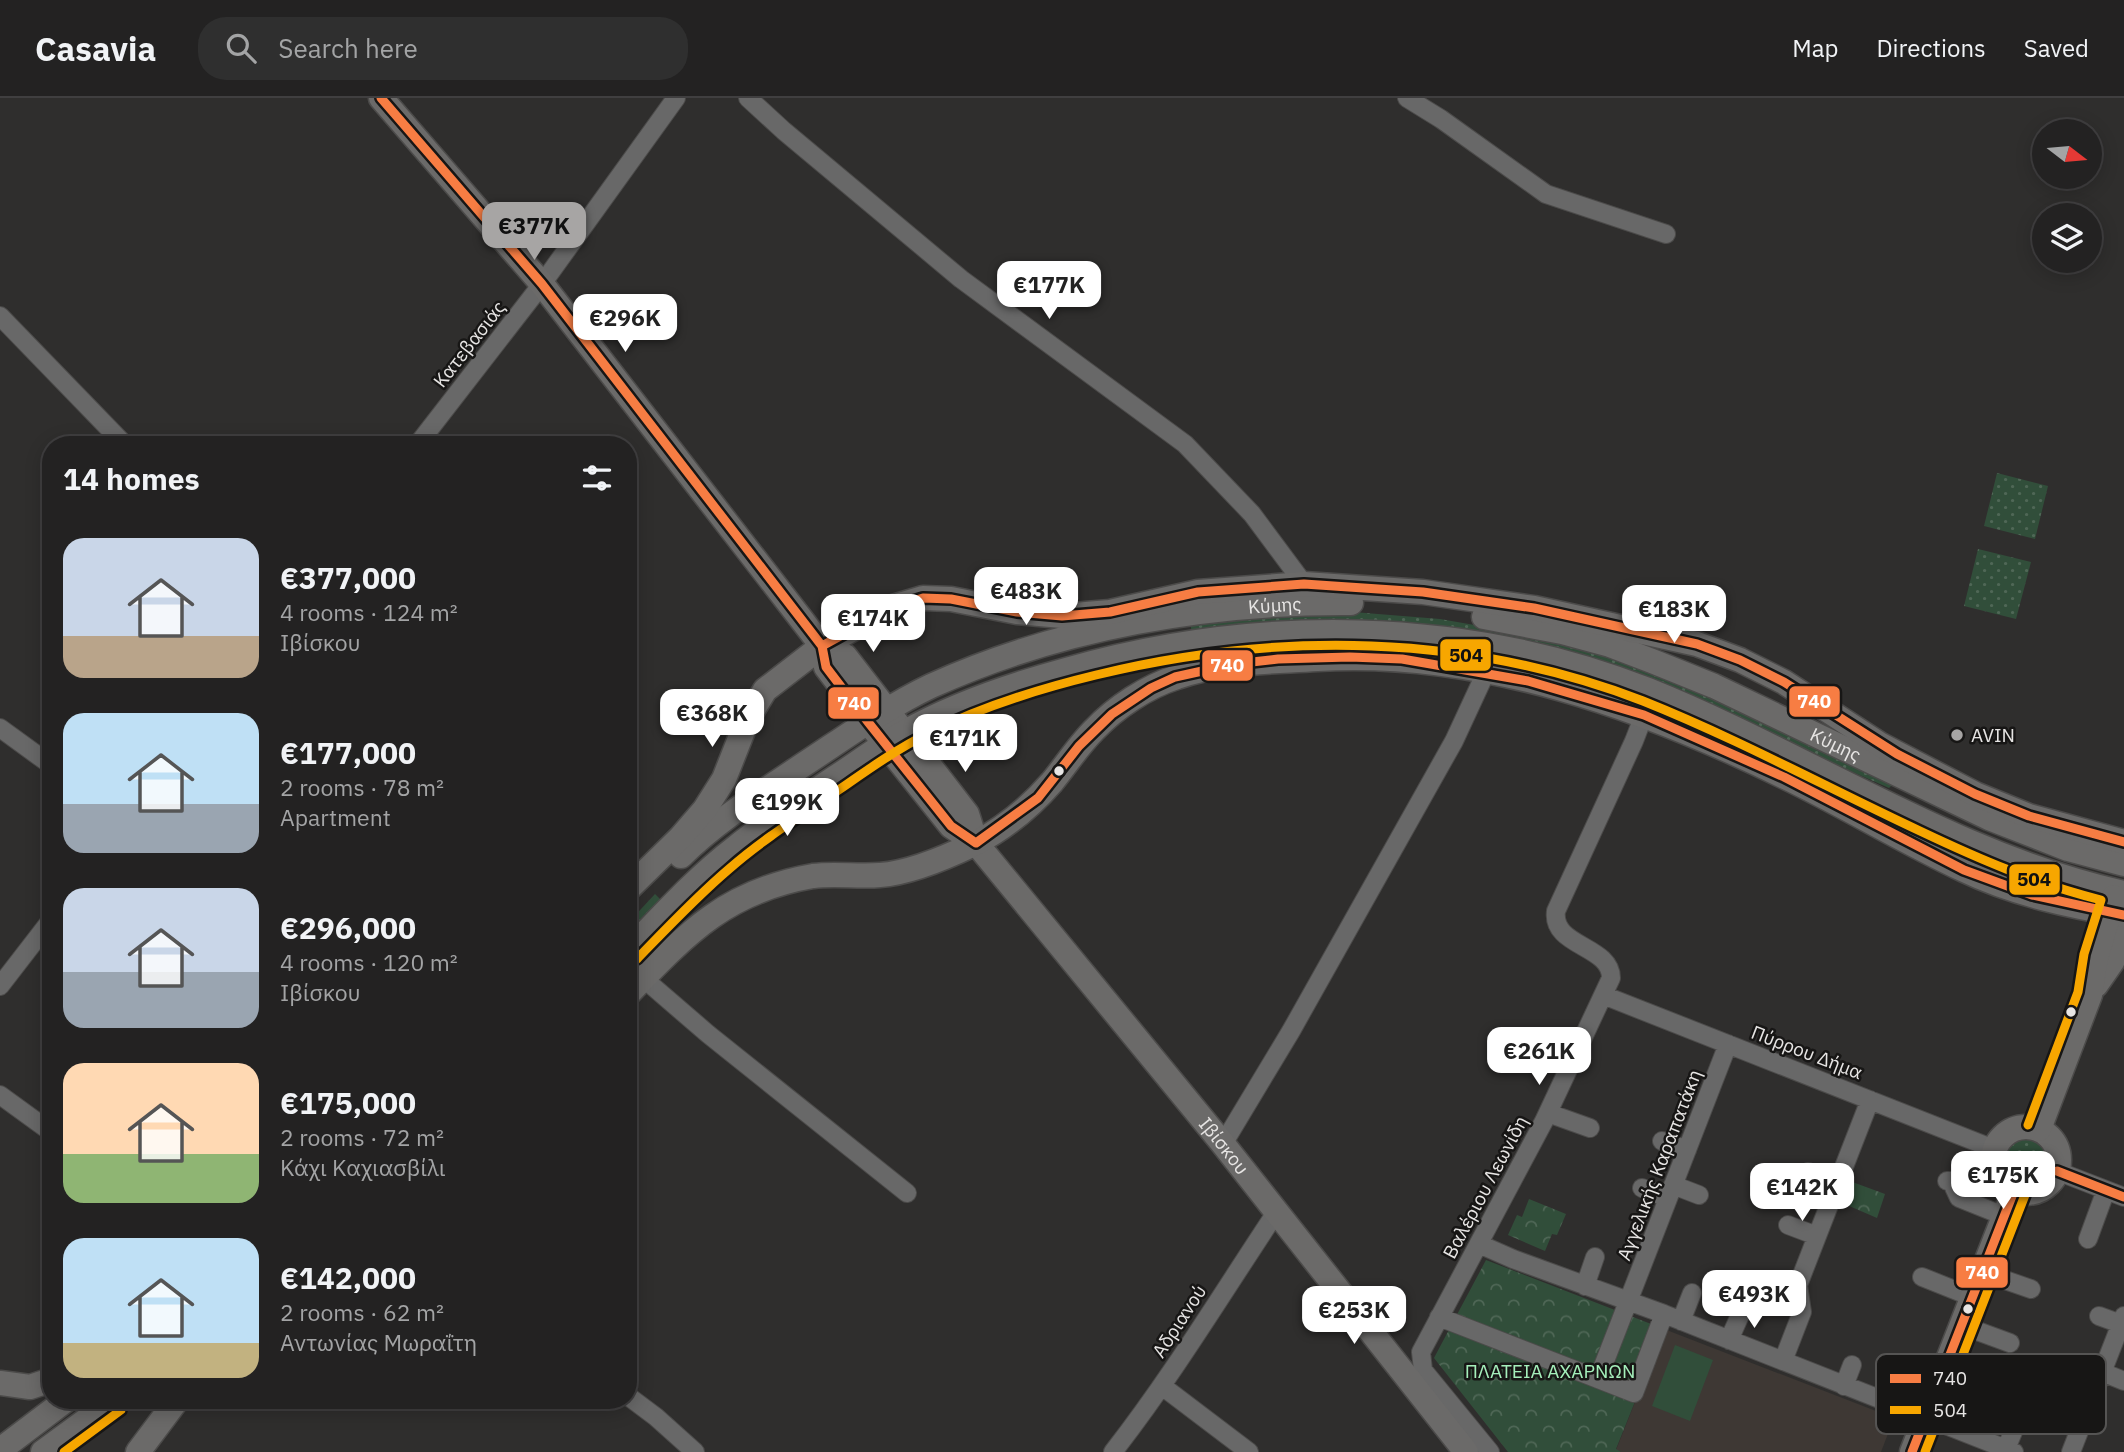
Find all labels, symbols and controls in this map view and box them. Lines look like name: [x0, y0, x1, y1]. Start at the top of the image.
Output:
search box: [198, 17, 688, 80]
text: Casavia: [35, 27, 156, 70]
icon: search: [222, 29, 260, 67]
text: Search here: [278, 31, 418, 65]
text: Map: [1792, 32, 1838, 64]
text: Directions: [1876, 32, 1986, 64]
text: Saved: [2024, 32, 2089, 64]
north arrow: [2032, 119, 2102, 189]
map controls: [2032, 119, 2102, 273]
pin: €377K: [485, 202, 583, 262]
button: layers: [2032, 203, 2102, 273]
text: €377K: [498, 210, 570, 240]
pin: €177K: [1000, 262, 1098, 321]
text: €177K: [1013, 269, 1085, 299]
pin: €296K: [576, 294, 674, 354]
street label: Κατεβασιάς: [428, 296, 510, 392]
text: €296K: [589, 302, 661, 332]
text: 14 homes: [63, 459, 200, 498]
icon: filters: [578, 459, 616, 497]
text: €377,000: [280, 558, 416, 597]
icon: home: [119, 566, 203, 650]
pin: €483K: [977, 568, 1075, 627]
text: €483K: [990, 575, 1062, 605]
pin: €183K: [1625, 586, 1723, 645]
street label: Κύμης: [1247, 592, 1302, 619]
text: €183K: [1638, 593, 1710, 623]
pin: €174K: [824, 594, 922, 654]
text: 4 rooms · 124 m²: [280, 597, 458, 627]
text: €174K: [837, 602, 909, 632]
text: Ιβίσκου: [280, 627, 361, 657]
line badge: 504: [1439, 638, 1492, 672]
text: 504: [1449, 643, 1483, 667]
line badge: 740: [1201, 649, 1254, 682]
text: 740: [1210, 653, 1244, 677]
line badge: 740: [1788, 685, 1841, 718]
line badge: 740: [827, 686, 880, 720]
text: 740: [1797, 689, 1831, 713]
pin: €368K: [663, 690, 761, 749]
text: 740: [837, 691, 871, 715]
text: €368K: [676, 697, 748, 727]
pin: €171K: [916, 714, 1014, 774]
text: €171K: [929, 722, 1001, 752]
street label: Κύμης: [1806, 722, 1865, 767]
place label: AVIN: [1971, 723, 2015, 747]
marker: AVIN: [1949, 727, 1965, 743]
text: €177,000: [280, 733, 416, 772]
icon: home: [119, 741, 203, 825]
unlabelled marker: [1052, 764, 1066, 778]
text: 2 rooms · 78 m²: [280, 772, 444, 802]
pin: €199K: [738, 778, 836, 838]
text: €199K: [751, 786, 823, 816]
text: Apartment: [280, 802, 391, 832]
line badge: 504: [2008, 863, 2061, 896]
text: 504: [2017, 867, 2051, 891]
text: €296,000: [280, 908, 416, 947]
icon: home: [119, 916, 203, 1000]
text: 4 rooms · 120 m²: [280, 947, 458, 977]
text: Ιβίσκου: [280, 977, 361, 1007]
unlabelled marker: [2064, 1005, 2078, 1019]
street label: Πύρρου Δήμα: [1748, 1020, 1866, 1084]
pin: €261K: [1490, 1028, 1588, 1087]
text: €261K: [1503, 1035, 1575, 1065]
street label: Αγγελικής Καραπατάκη: [1611, 1066, 1707, 1264]
text: €175,000: [280, 1083, 416, 1122]
icon: home: [119, 1091, 203, 1175]
street label: Βαλέριου Λεωνίδη: [1437, 1111, 1533, 1263]
street label: Ιβίσκου: [1194, 1112, 1254, 1179]
text: 2 rooms · 72 m²: [280, 1122, 444, 1152]
text: Κάχι Καχιασβίλι: [280, 1152, 446, 1182]
pin: €175K: [1954, 1152, 2052, 1211]
text: €175K: [1967, 1159, 2039, 1189]
pin: €142K: [1753, 1164, 1851, 1223]
text: €142K: [1766, 1171, 1838, 1201]
line badge: 740: [1955, 1256, 2009, 1289]
text: €142,000: [280, 1258, 416, 1297]
text: 740: [1965, 1260, 1999, 1284]
icon: home: [119, 1266, 203, 1350]
pin: €493K: [1705, 1270, 1803, 1330]
text: €493K: [1718, 1278, 1790, 1308]
street label: Αδριανού: [1147, 1280, 1211, 1362]
pin: €253K: [1305, 1286, 1403, 1346]
text: €253K: [1318, 1294, 1390, 1324]
text: 2 rooms · 62 m²: [280, 1297, 444, 1327]
unlabelled marker: [1961, 1302, 1975, 1316]
text: Αντωνίας Μωραΐτη: [280, 1327, 477, 1357]
legend: [1876, 1354, 2106, 1434]
park label: ΠΛΑΤΕΙΑ ΑΧΑΡΝΩΝ: [1465, 1359, 1635, 1383]
text: 740: [1933, 1366, 1967, 1390]
text: 504: [1933, 1398, 1967, 1422]

